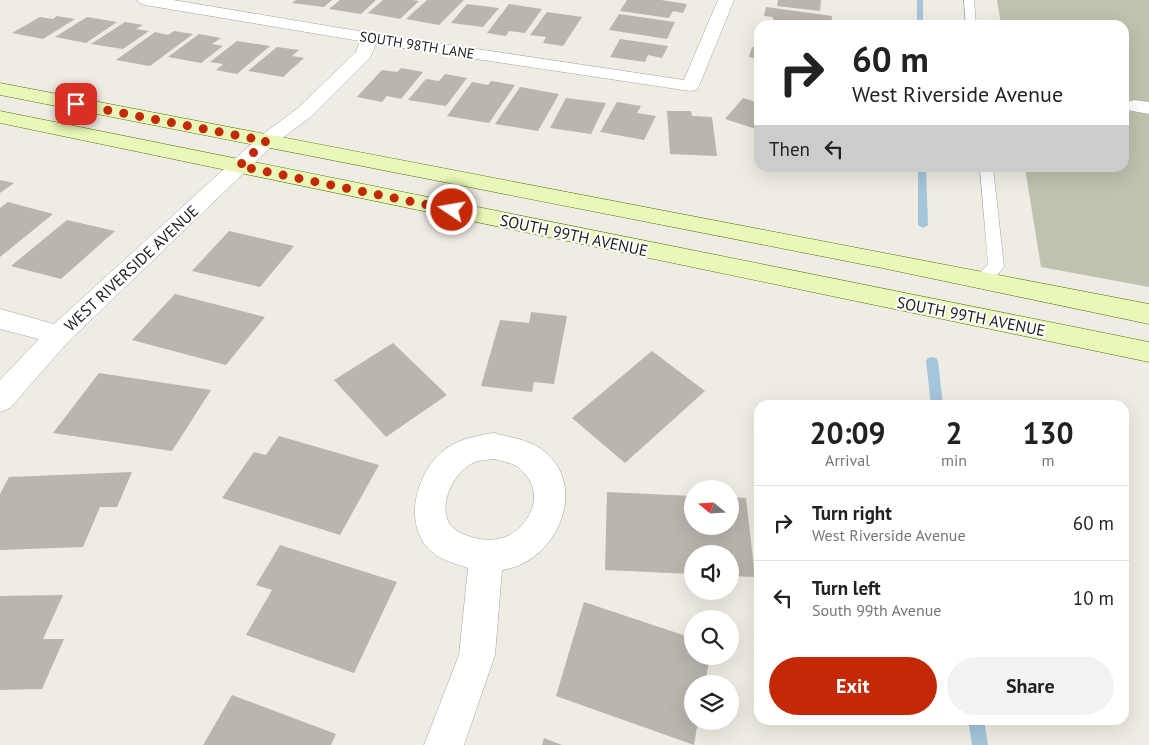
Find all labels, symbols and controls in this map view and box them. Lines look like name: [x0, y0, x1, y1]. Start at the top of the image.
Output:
street label: SOUTH 98TH LANE: [358, 27, 476, 63]
text: 60 m: [852, 36, 929, 82]
icon: right: [769, 40, 834, 105]
text: West Riverside Avenue: [852, 80, 1063, 108]
pin: [55, 83, 97, 125]
icon: arrive: [62, 90, 90, 118]
icon: left: [820, 135, 848, 163]
text: Then: [769, 137, 810, 161]
position arrow: [425, 183, 477, 235]
street label: WEST RIVERSIDE AVENUE: [60, 201, 202, 335]
street label: SOUTH 99TH AVENUE: [498, 210, 650, 260]
street label: SOUTH 99TH AVENUE: [895, 292, 1047, 340]
text: 20:09: [809, 413, 886, 452]
text: 2: [946, 413, 963, 452]
text: 130: [1022, 413, 1074, 452]
text: Arrival: [825, 450, 870, 470]
text: min: [941, 450, 967, 470]
text: m: [1042, 450, 1055, 470]
north arrow: [684, 480, 739, 535]
map controls: [684, 480, 739, 730]
text: Turn right: [812, 501, 892, 525]
icon: right: [769, 509, 797, 537]
text: 60 m: [1073, 511, 1114, 535]
text: West Riverside Avenue: [812, 525, 966, 545]
button: sound: [684, 545, 739, 600]
text: Turn left: [812, 576, 881, 600]
icon: left: [769, 584, 797, 612]
text: 10 m: [1073, 586, 1114, 610]
text: South 99th Avenue: [812, 600, 942, 620]
button: search: [684, 610, 739, 665]
button: Exit: [769, 657, 937, 715]
button: Share: [947, 657, 1114, 715]
button: layers: [684, 675, 739, 730]

